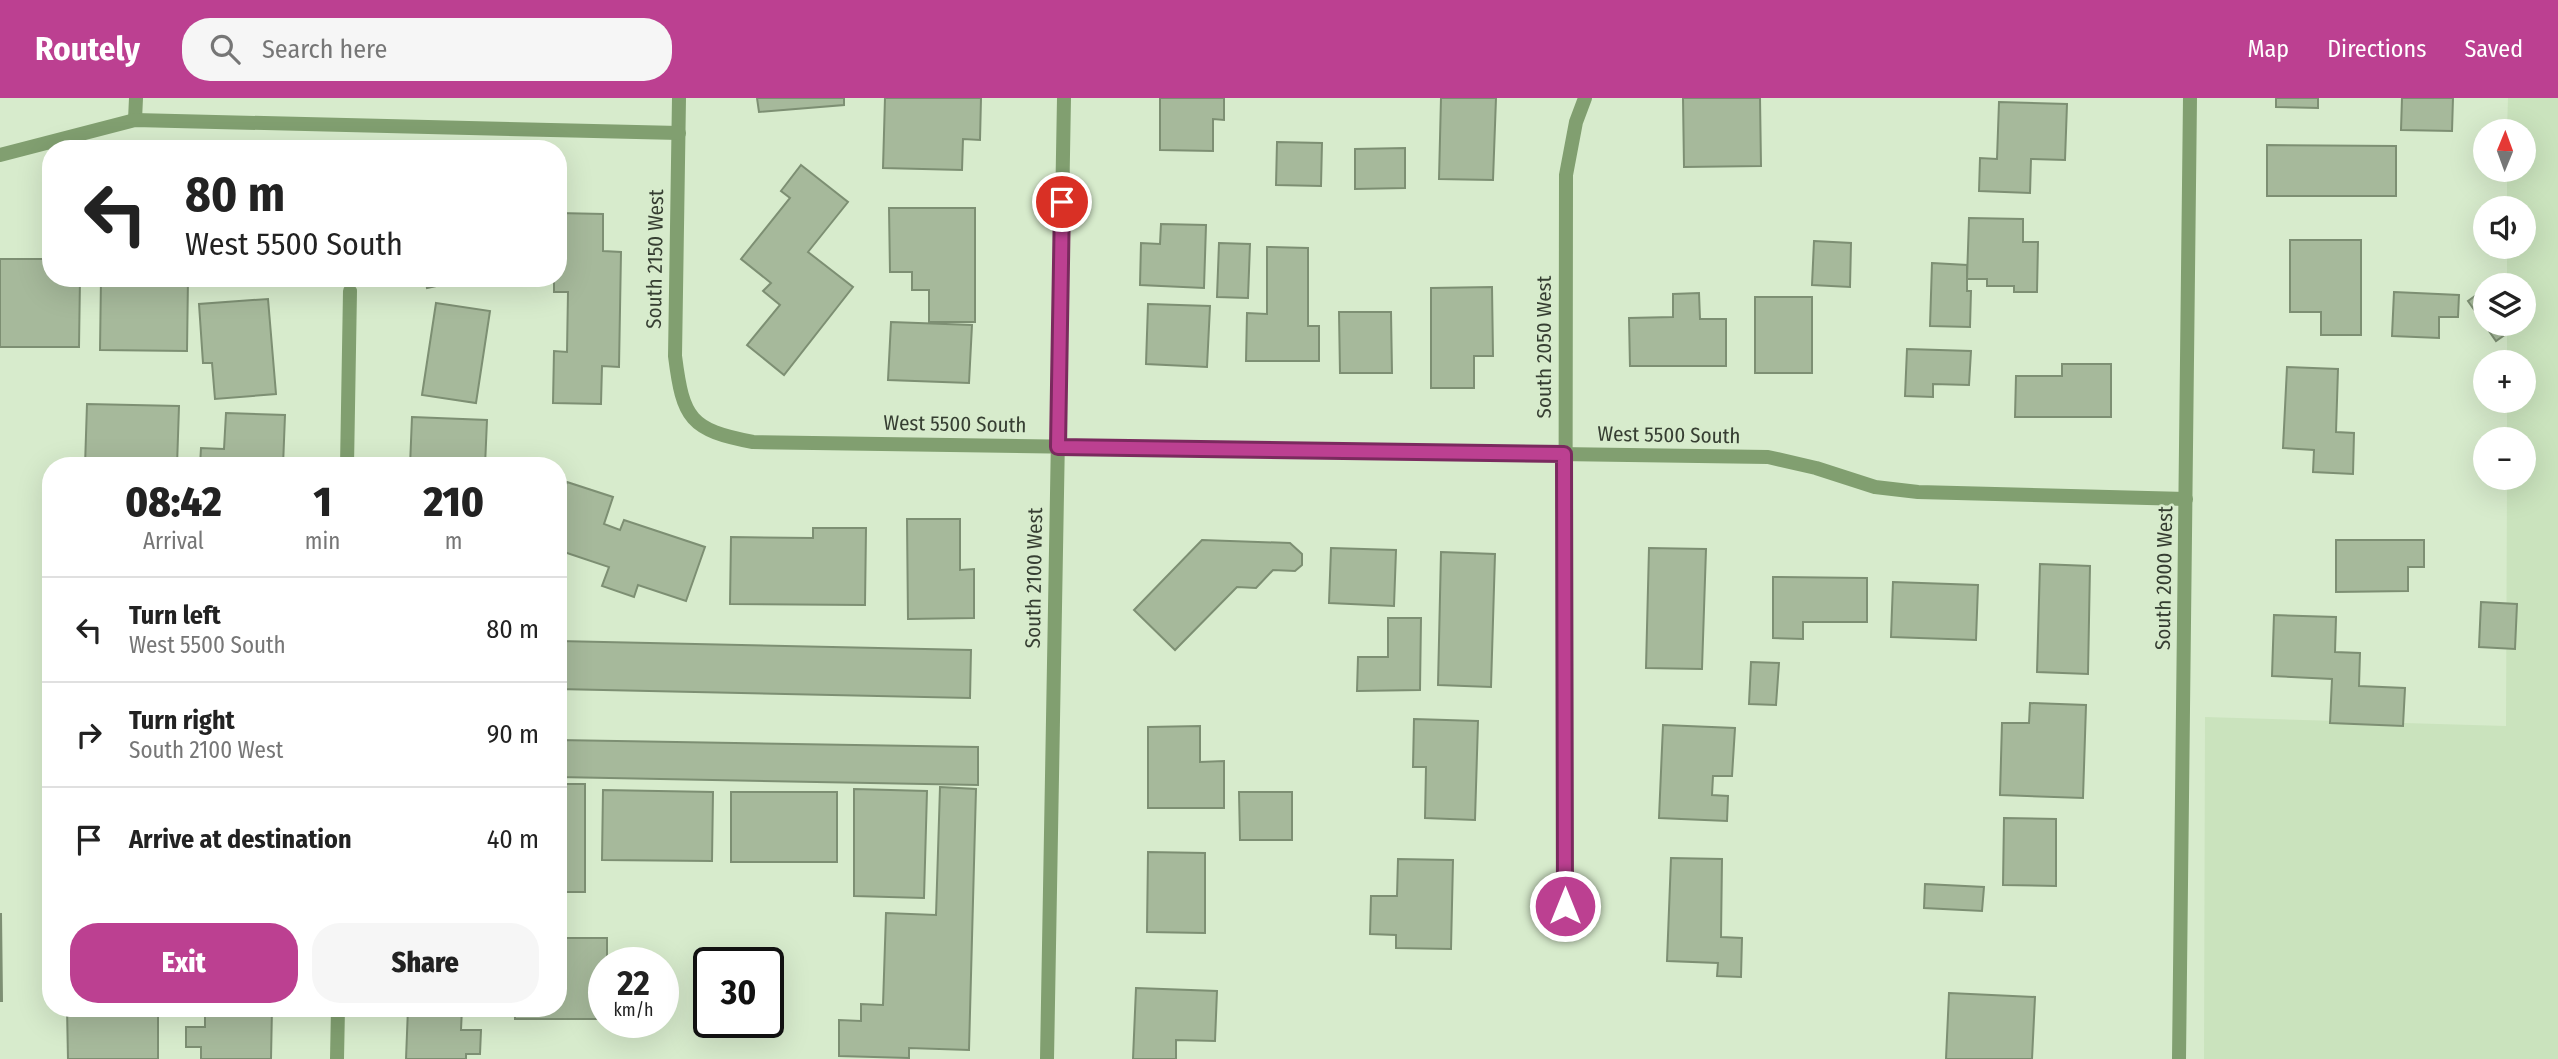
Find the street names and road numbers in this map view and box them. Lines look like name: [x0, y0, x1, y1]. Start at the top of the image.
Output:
street label: South 2150 West: [641, 189, 669, 329]
street label: South 2050 West: [1531, 275, 1557, 418]
street label: West 5500 South: [883, 410, 1027, 438]
street label: West 5500 South: [1597, 421, 1741, 449]
street label: South 2000 West: [2150, 506, 2178, 650]
street label: South 2100 West: [1020, 507, 1048, 649]

